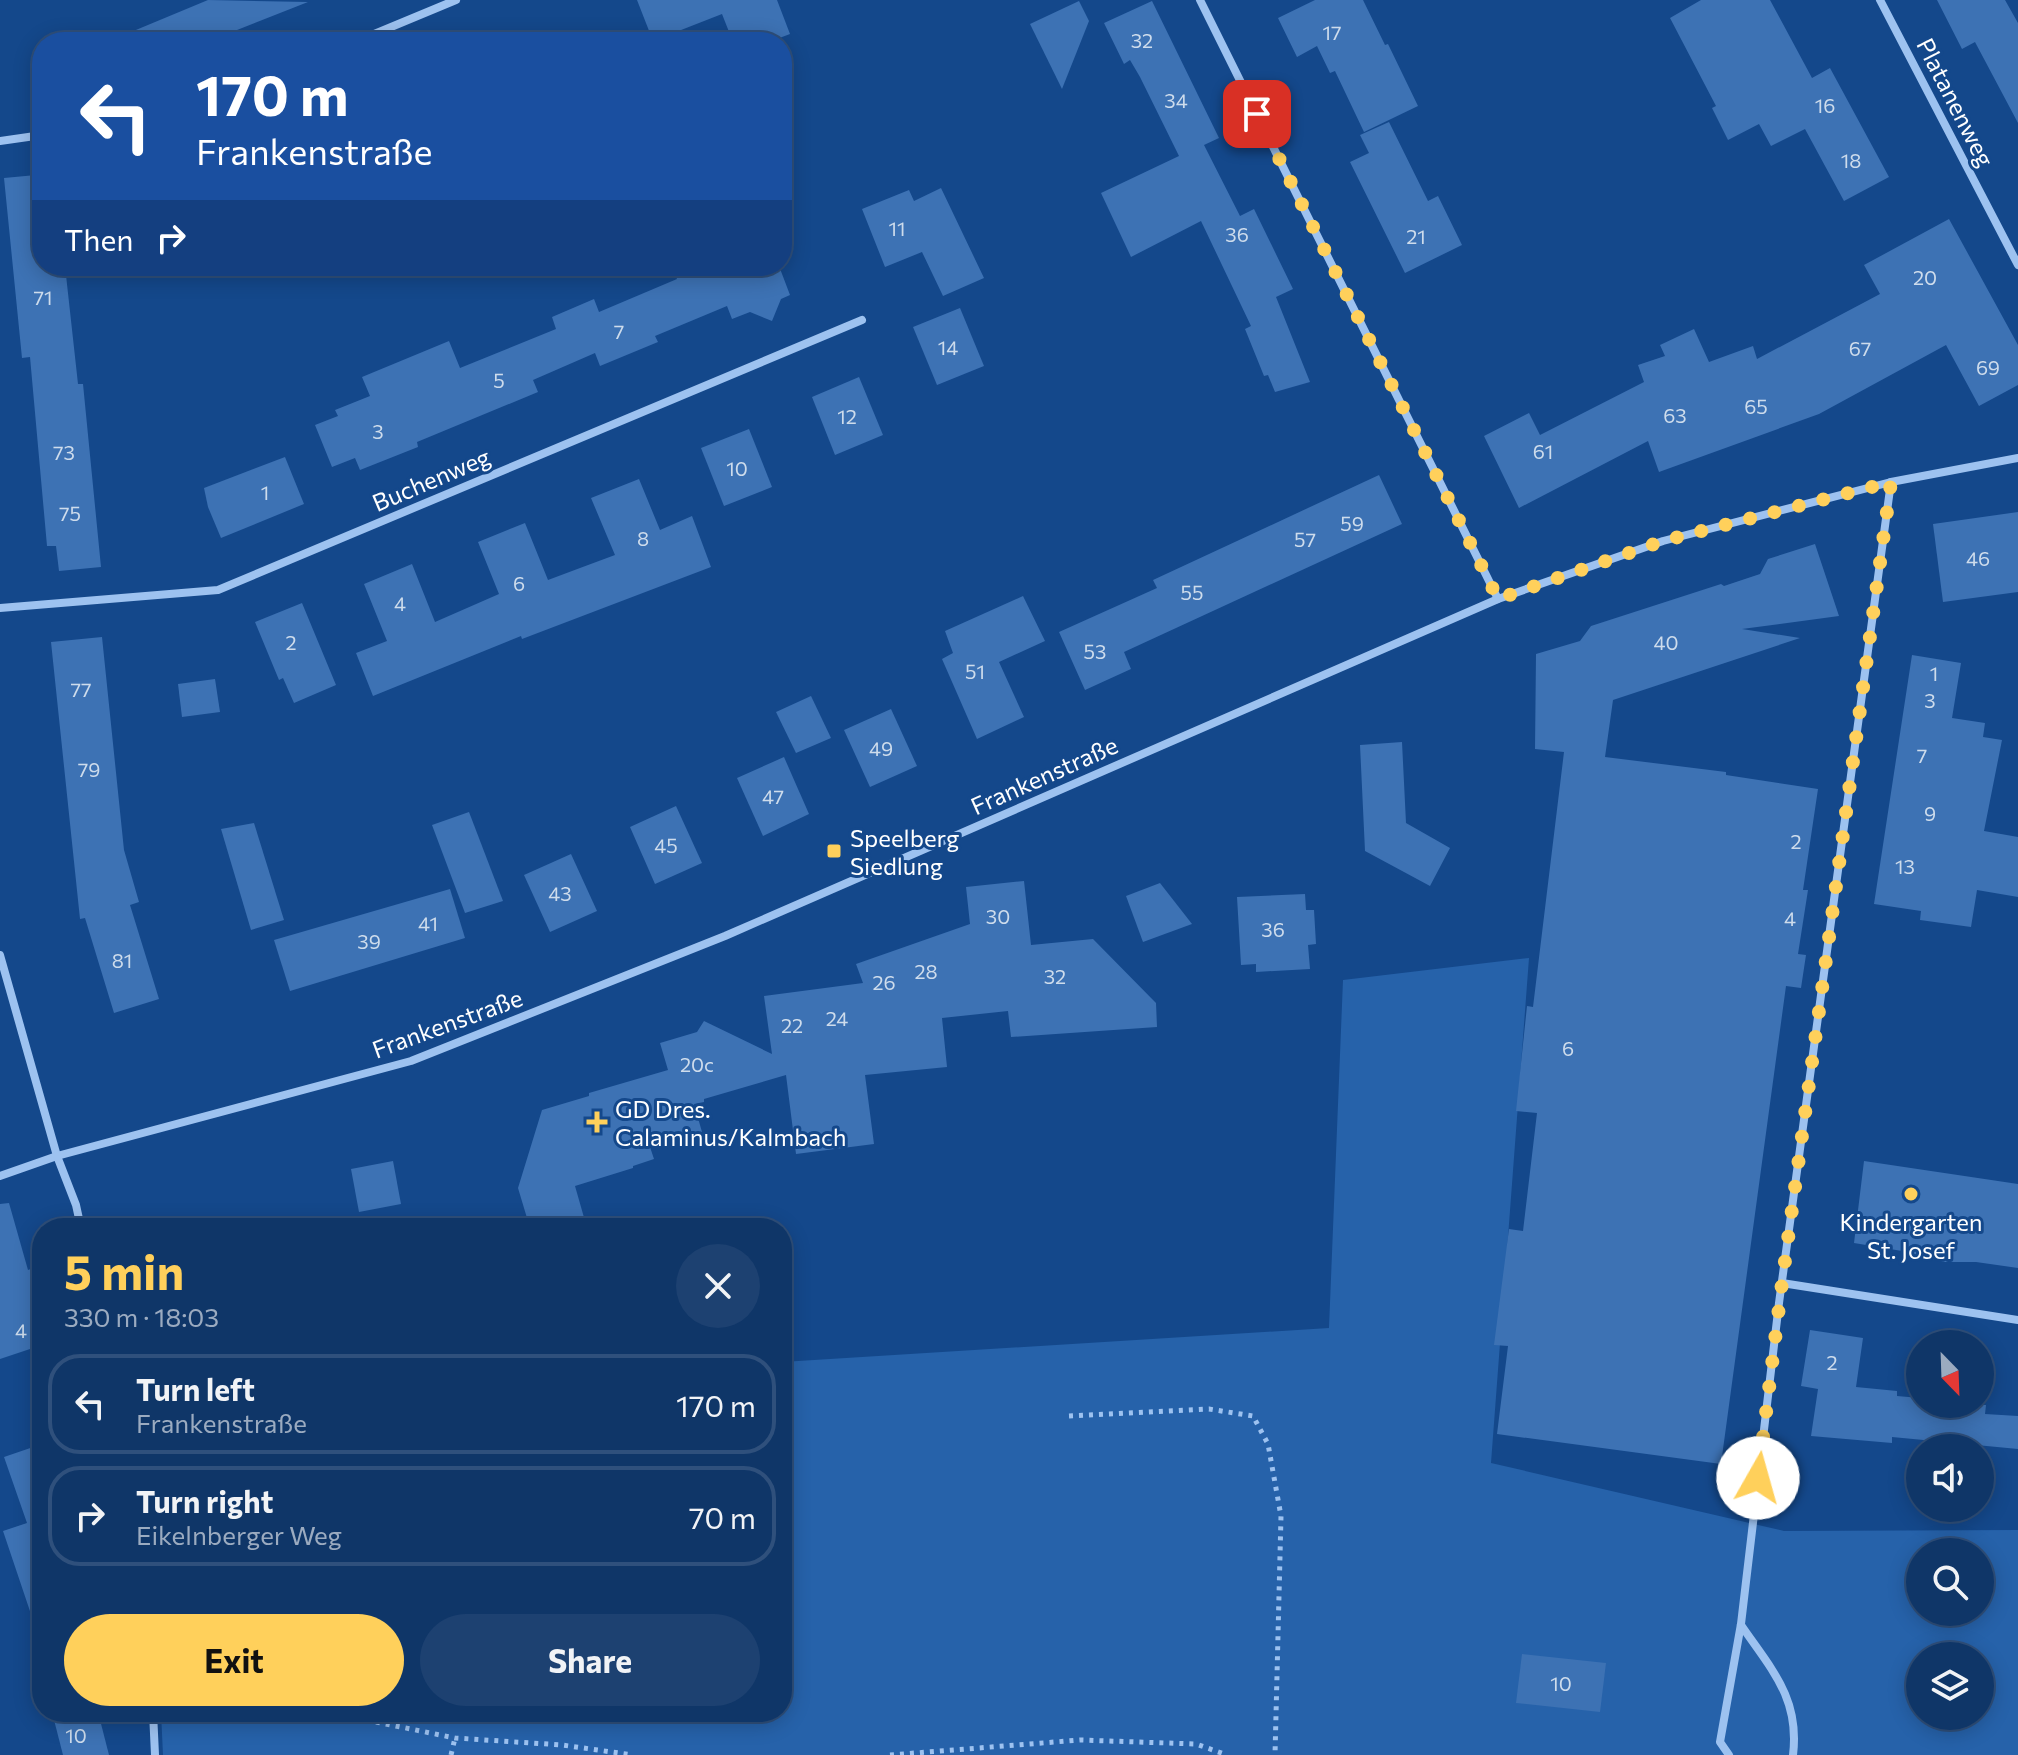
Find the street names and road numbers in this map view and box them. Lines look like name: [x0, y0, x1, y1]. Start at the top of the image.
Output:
street label: Platanenweg: [1911, 33, 2001, 171]
street label: Buchenweg: [368, 441, 494, 517]
street label: Frankenstraße: [966, 730, 1122, 820]
street label: Frankenstraße: [368, 982, 526, 1064]

